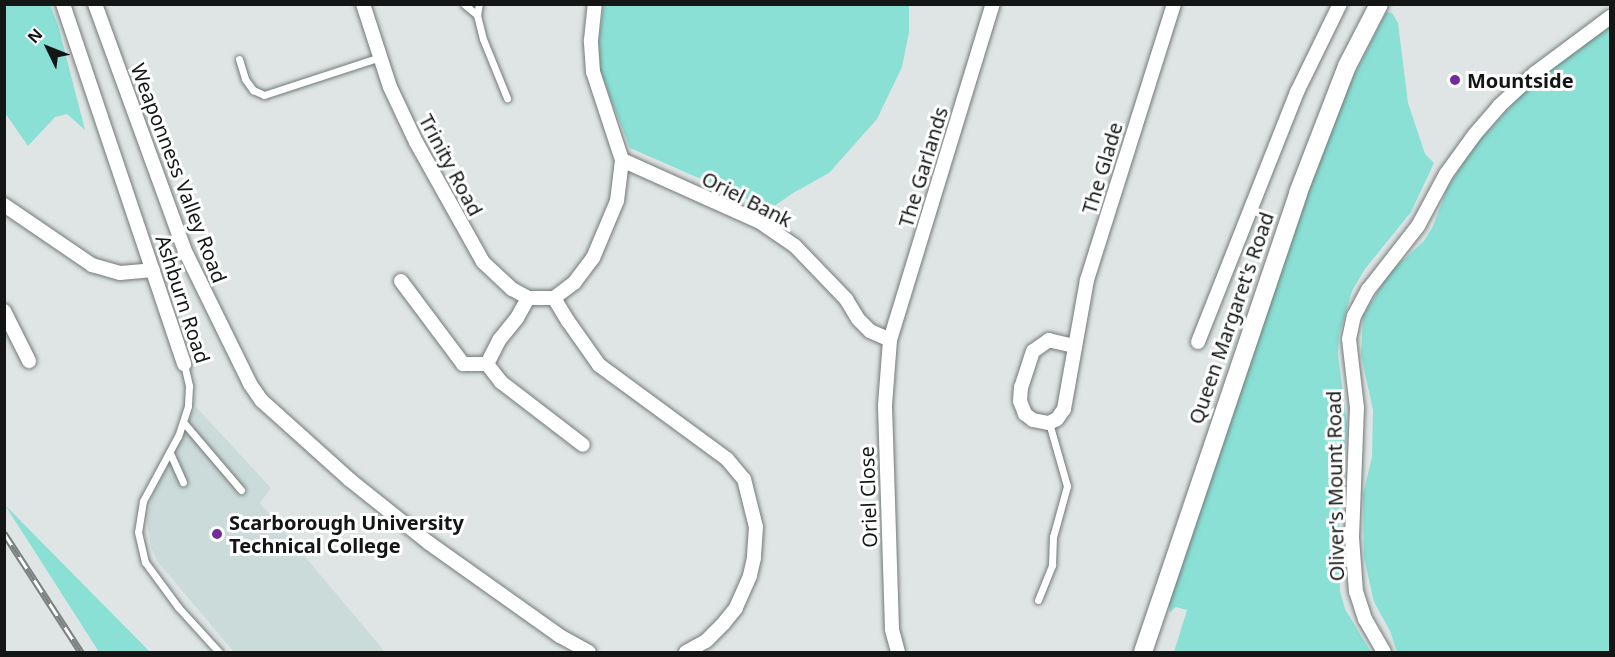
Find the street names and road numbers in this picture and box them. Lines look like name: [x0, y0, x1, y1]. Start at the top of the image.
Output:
street label: Weaponness Valley Road: [126, 60, 232, 286]
street label: The Garlands: [893, 104, 953, 230]
street label: Trinity Road: [414, 110, 488, 220]
street label: The Glade: [1077, 119, 1127, 217]
street label: Oriel Bank: [698, 166, 796, 232]
street label: Queen Margaret's Road: [1183, 209, 1279, 427]
street label: Ashburn Road: [151, 232, 215, 366]
street label: Oliver's Mount Road: [1321, 391, 1349, 581]
street label: Oriel Close: [854, 446, 882, 548]

